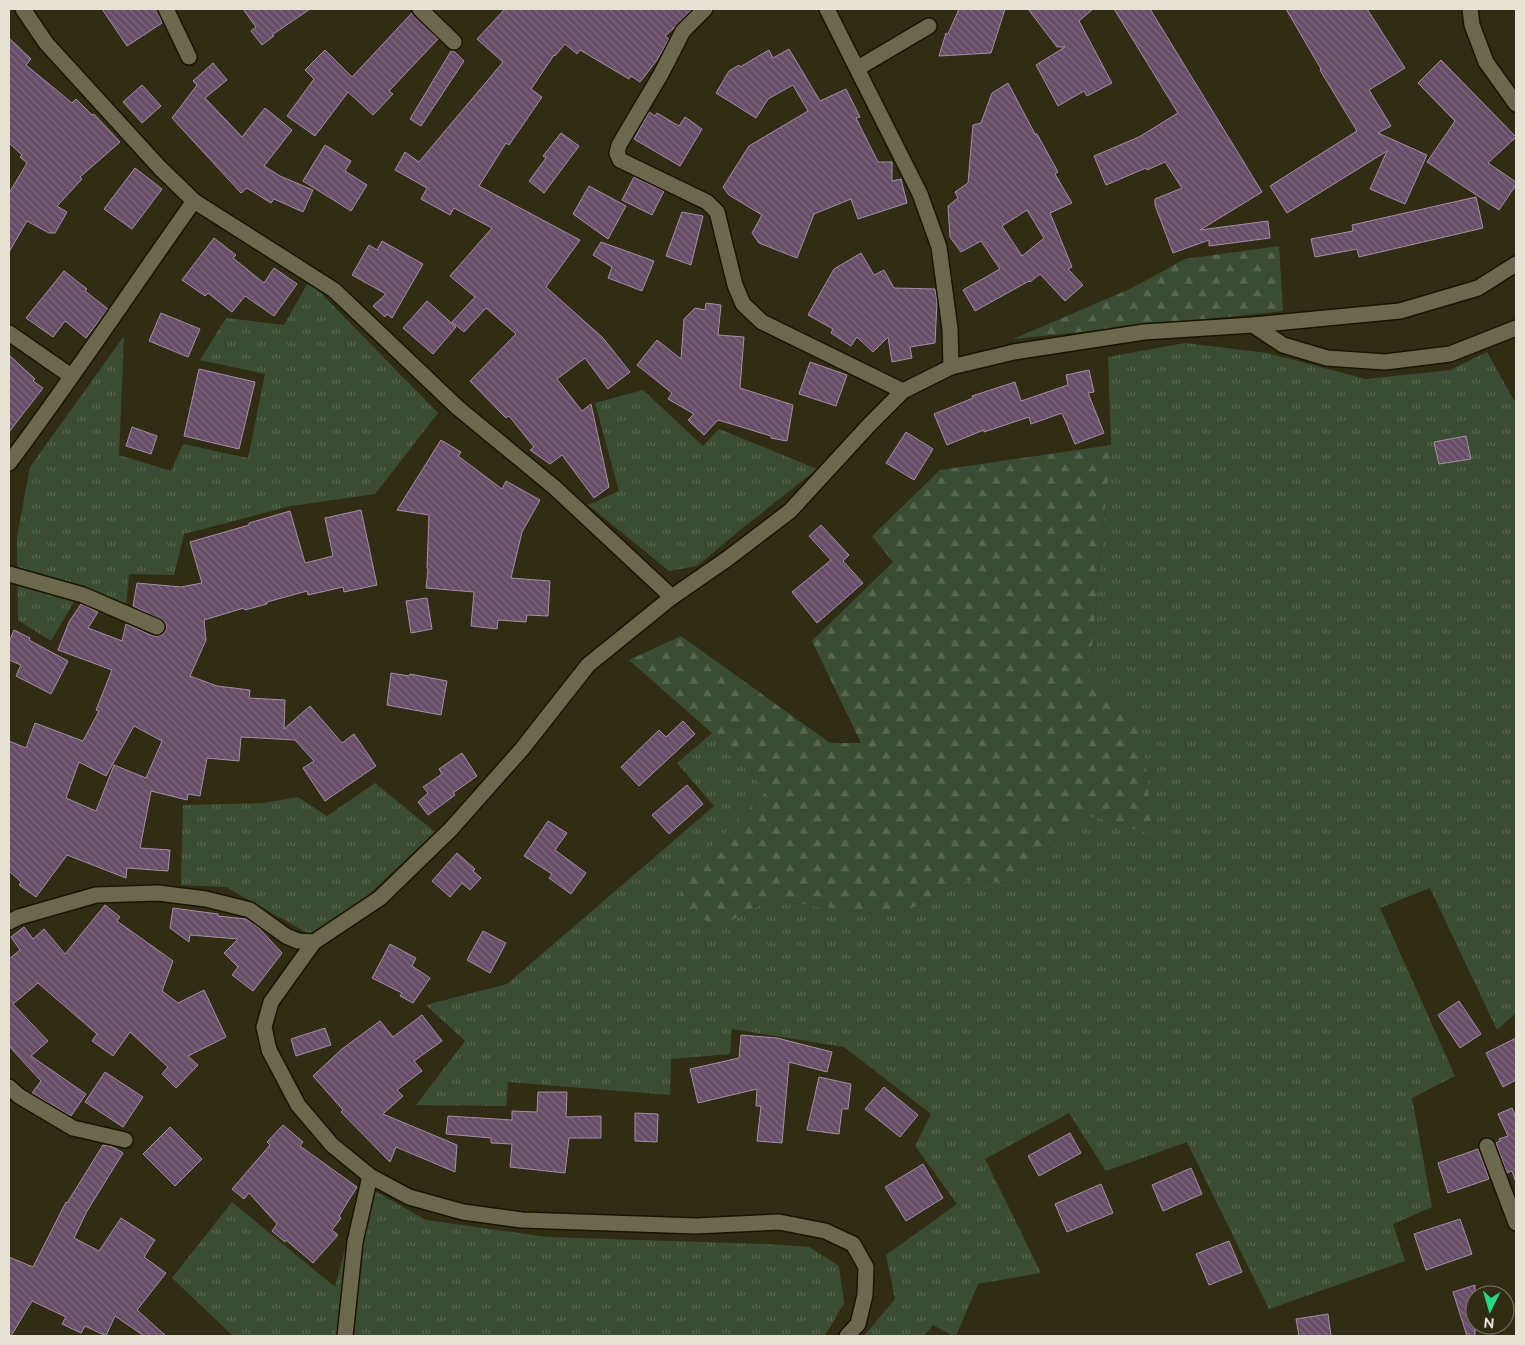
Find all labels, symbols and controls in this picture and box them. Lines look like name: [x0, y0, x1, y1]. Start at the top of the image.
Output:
north arrow: [1465, 1285, 1515, 1335]
text: N: [1483, 1315, 1495, 1331]

